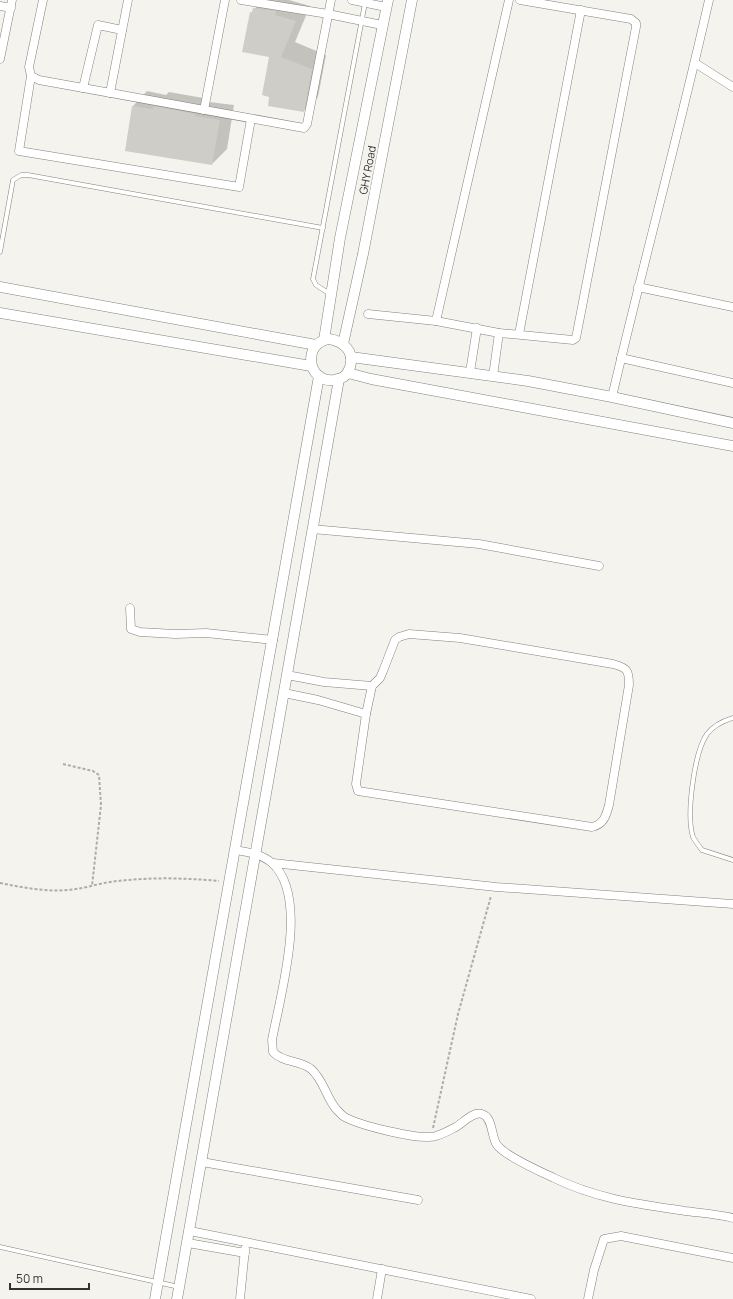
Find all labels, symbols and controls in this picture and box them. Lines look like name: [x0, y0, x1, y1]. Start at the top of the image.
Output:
street label: GHY Road: [355, 144, 379, 196]
scale bar: [10, 1265, 89, 1291]
text: 50 m: [16, 1270, 43, 1287]

